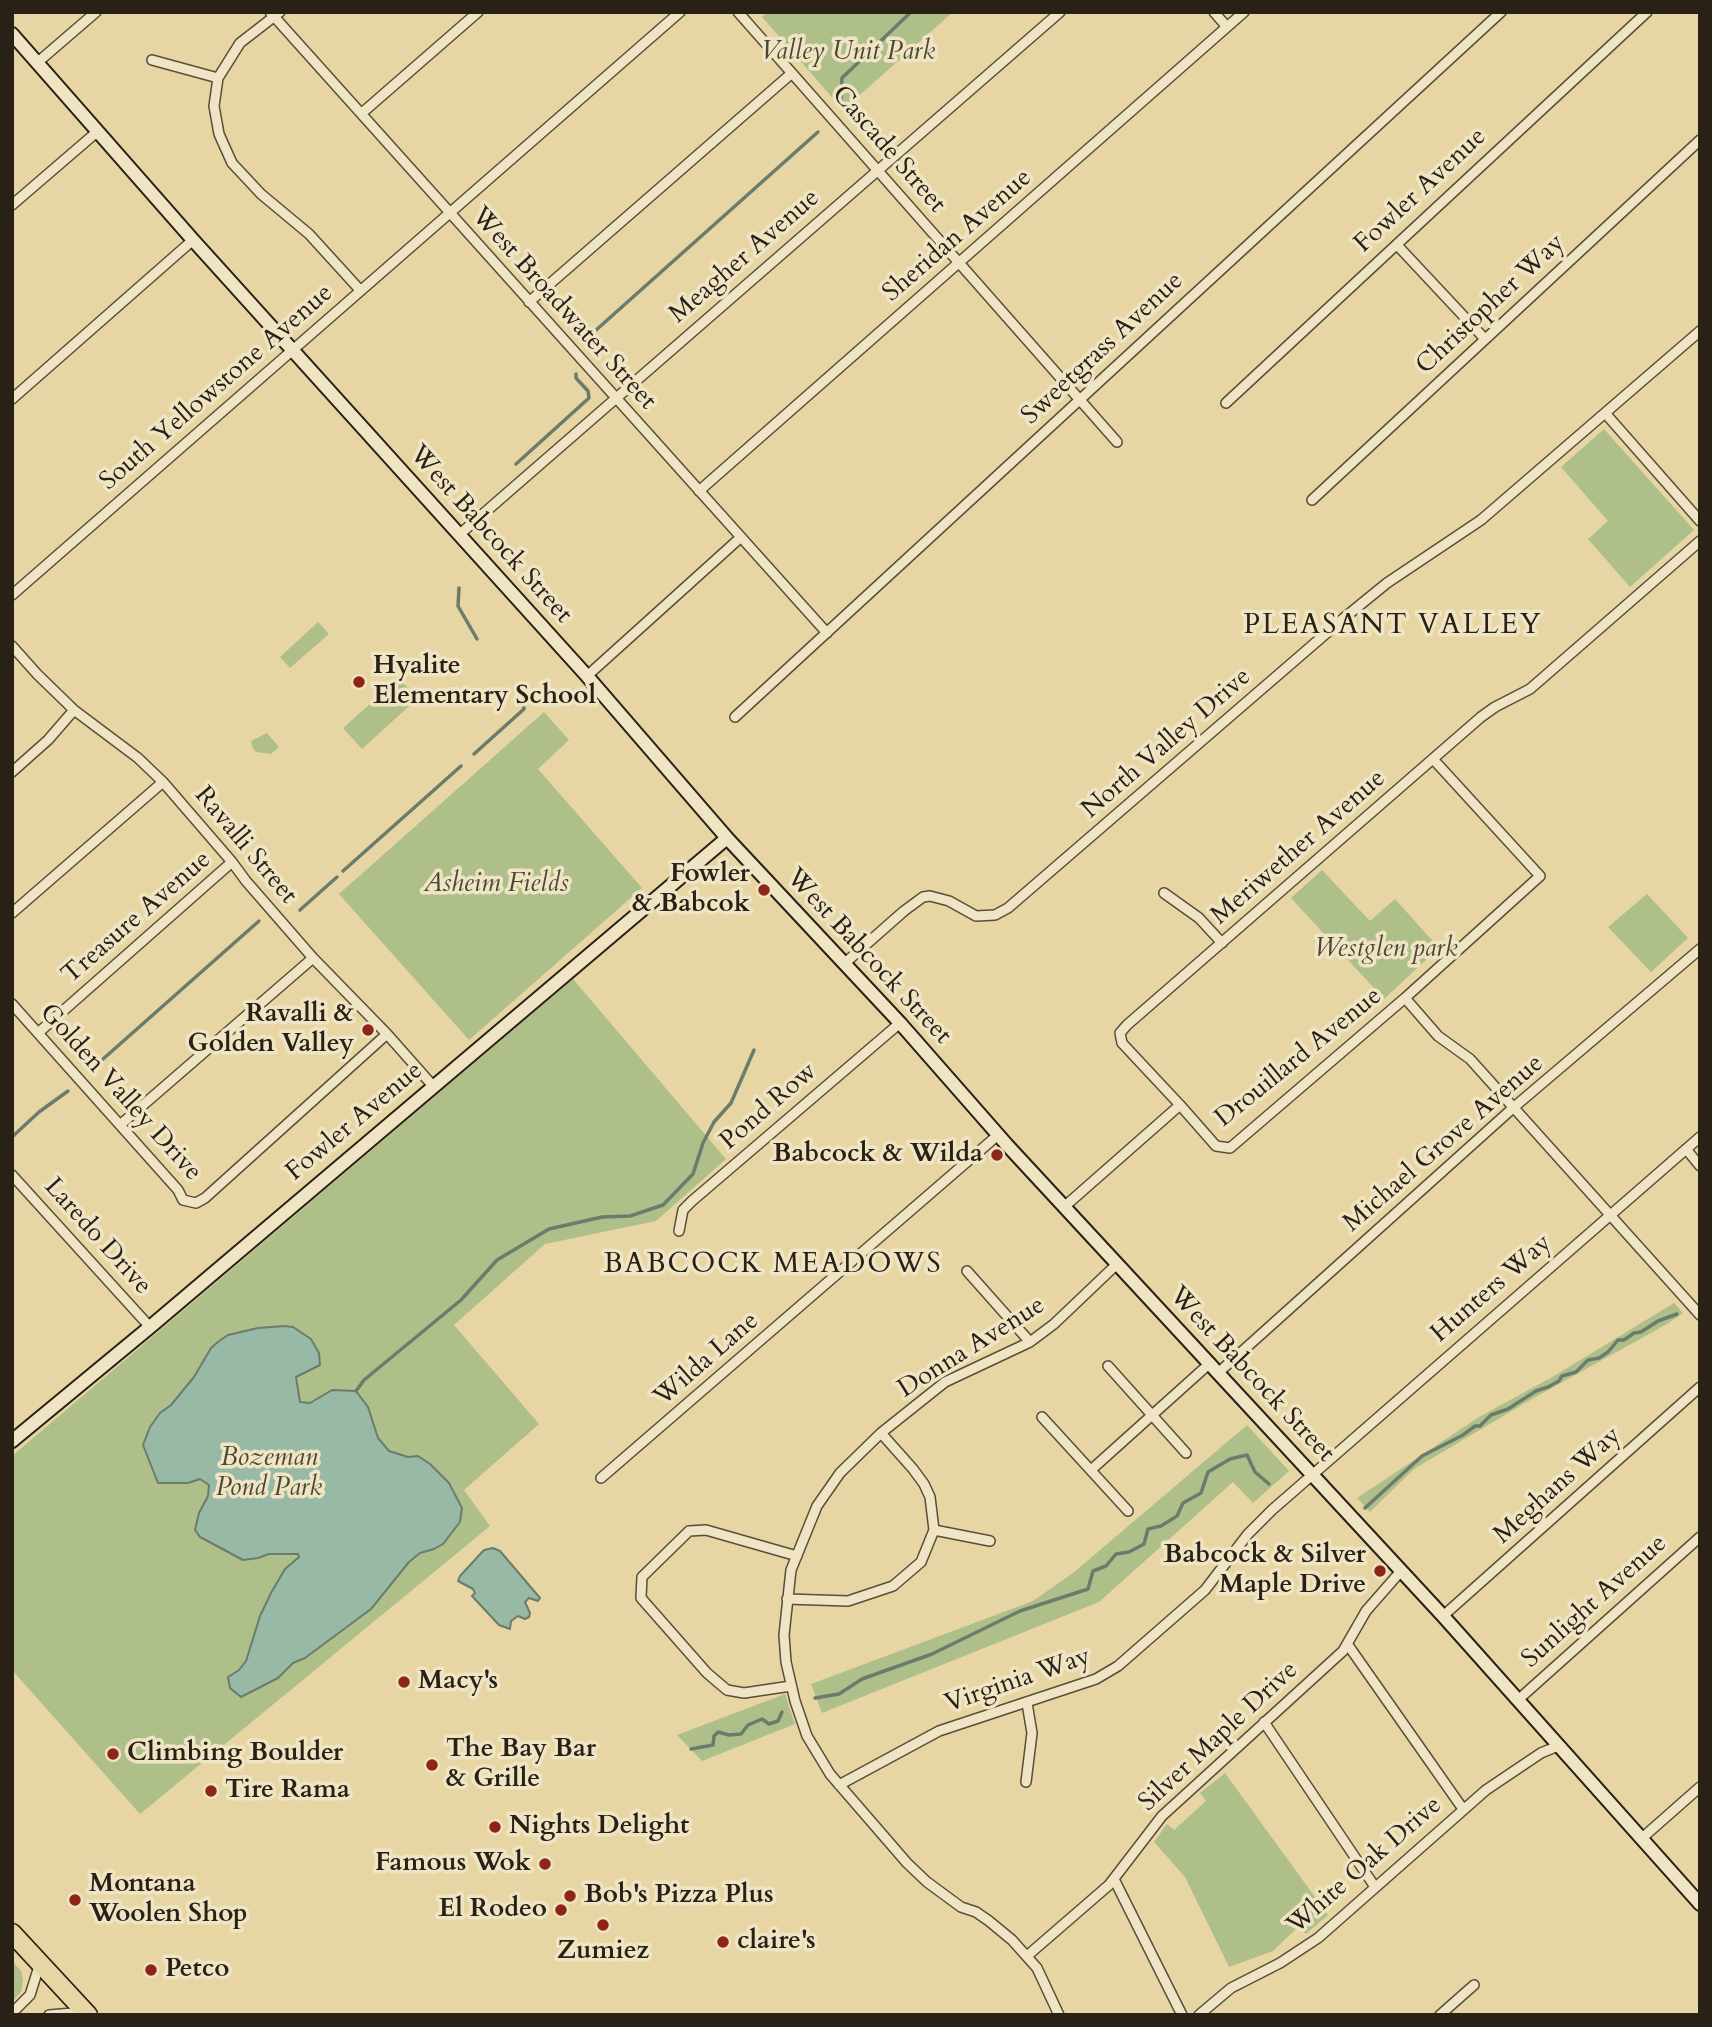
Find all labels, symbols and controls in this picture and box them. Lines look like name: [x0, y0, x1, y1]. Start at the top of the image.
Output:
park label: Valley Unit Park: [761, 37, 935, 69]
street label: Cascade Street: [824, 80, 952, 220]
street label: Fowler Avenue: [1349, 122, 1493, 260]
street label: Sheridan Avenue: [877, 163, 1039, 309]
street label: Meagher Avenue: [663, 183, 827, 331]
street label: West Broadwater Street: [464, 201, 662, 417]
street label: Christopher Way: [1410, 228, 1572, 382]
street label: Sweetgrass Avenue: [1016, 266, 1190, 432]
street label: South Yellowstone Avenue: [94, 278, 340, 498]
street label: West Babcock Street: [402, 440, 578, 630]
district label: PLEASANT VALLEY: [1245, 610, 1541, 644]
place label: Hyalite Elementary School: [373, 651, 596, 712]
street label: North Valley Drive: [1076, 662, 1258, 826]
marker: Hyalite Elementary School: [351, 674, 367, 690]
street label: Meriwether Avenue: [1205, 764, 1393, 932]
street label: Ravalli Street: [187, 781, 303, 911]
street label: Treasure Avenue: [56, 845, 218, 991]
place label: Fowler & Babcok: [632, 859, 750, 920]
street label: West Babcock Street: [779, 863, 957, 1051]
park label: Asheim Fields: [423, 869, 569, 901]
marker: Fowler & Babcok: [756, 882, 772, 898]
park label: Westglen park: [1314, 934, 1458, 966]
street label: Drouillard Avenue: [1209, 981, 1389, 1135]
street label: Golden Valley Drive: [32, 998, 208, 1188]
place label: Ravalli & Golden Valley: [188, 999, 354, 1060]
marker: Ravalli & Golden Valley: [360, 1022, 376, 1038]
street label: Michael Grove Avenue: [1338, 1049, 1550, 1239]
street label: Fowler Avenue: [280, 1056, 430, 1188]
street label: Pond Row: [714, 1057, 824, 1157]
place label: Babcock & Wilda: [773, 1139, 983, 1171]
marker: Babcock & Wilda: [989, 1147, 1005, 1163]
street label: Laredo Drive: [37, 1172, 157, 1302]
street label: Hunters Way: [1425, 1228, 1559, 1350]
district label: BABCOCK MEADOWS: [605, 1249, 941, 1283]
street label: West Babcock Street: [1162, 1281, 1340, 1469]
street label: Donna Avenue: [893, 1290, 1051, 1406]
street label: Wilda Lane: [648, 1306, 766, 1414]
street label: Meghans Way: [1488, 1421, 1628, 1551]
park label: Bozeman Pond Park: [216, 1443, 322, 1504]
street label: Sunlight Avenue: [1516, 1529, 1674, 1675]
place label: Babcock & Silver Maple Drive: [1164, 1540, 1366, 1602]
marker: Babcock & Silver Maple Drive: [1372, 1563, 1388, 1579]
street label: Virginia Way: [941, 1642, 1095, 1720]
street label: Silver Maple Drive: [1133, 1655, 1305, 1819]
place label: Macy's: [418, 1666, 498, 1698]
marker: Macy's: [396, 1674, 412, 1690]
place label: The Bay Bar & Grille: [446, 1734, 596, 1796]
place label: Climbing Boulder: [127, 1738, 343, 1770]
marker: Climbing Boulder: [105, 1746, 121, 1762]
marker: The Bay Bar & Grille: [424, 1757, 440, 1773]
place label: Tire Rama: [225, 1775, 350, 1807]
marker: Tire Rama: [203, 1783, 219, 1799]
street label: White Oak Drive: [1281, 1790, 1449, 1942]
place label: Nights Delight: [509, 1811, 689, 1843]
marker: Nights Delight: [487, 1819, 503, 1835]
place label: Famous Wok: [375, 1848, 531, 1880]
marker: Famous Wok: [537, 1856, 553, 1872]
place label: Montana Woolen Shop: [89, 1869, 248, 1930]
place label: Bob's Pizza Plus: [584, 1880, 774, 1912]
marker: Bob's Pizza Plus: [562, 1888, 578, 1904]
marker: Montana Woolen Shop: [67, 1892, 83, 1908]
place label: El Rodeo: [439, 1894, 547, 1926]
marker: El Rodeo: [553, 1902, 569, 1918]
marker: Zumiez: [595, 1917, 611, 1933]
place label: claire's: [737, 1926, 816, 1958]
marker: claire's: [715, 1934, 731, 1950]
place label: Zumiez: [557, 1936, 649, 1968]
place label: Petco: [165, 1954, 229, 1986]
marker: Petco: [143, 1962, 159, 1978]

